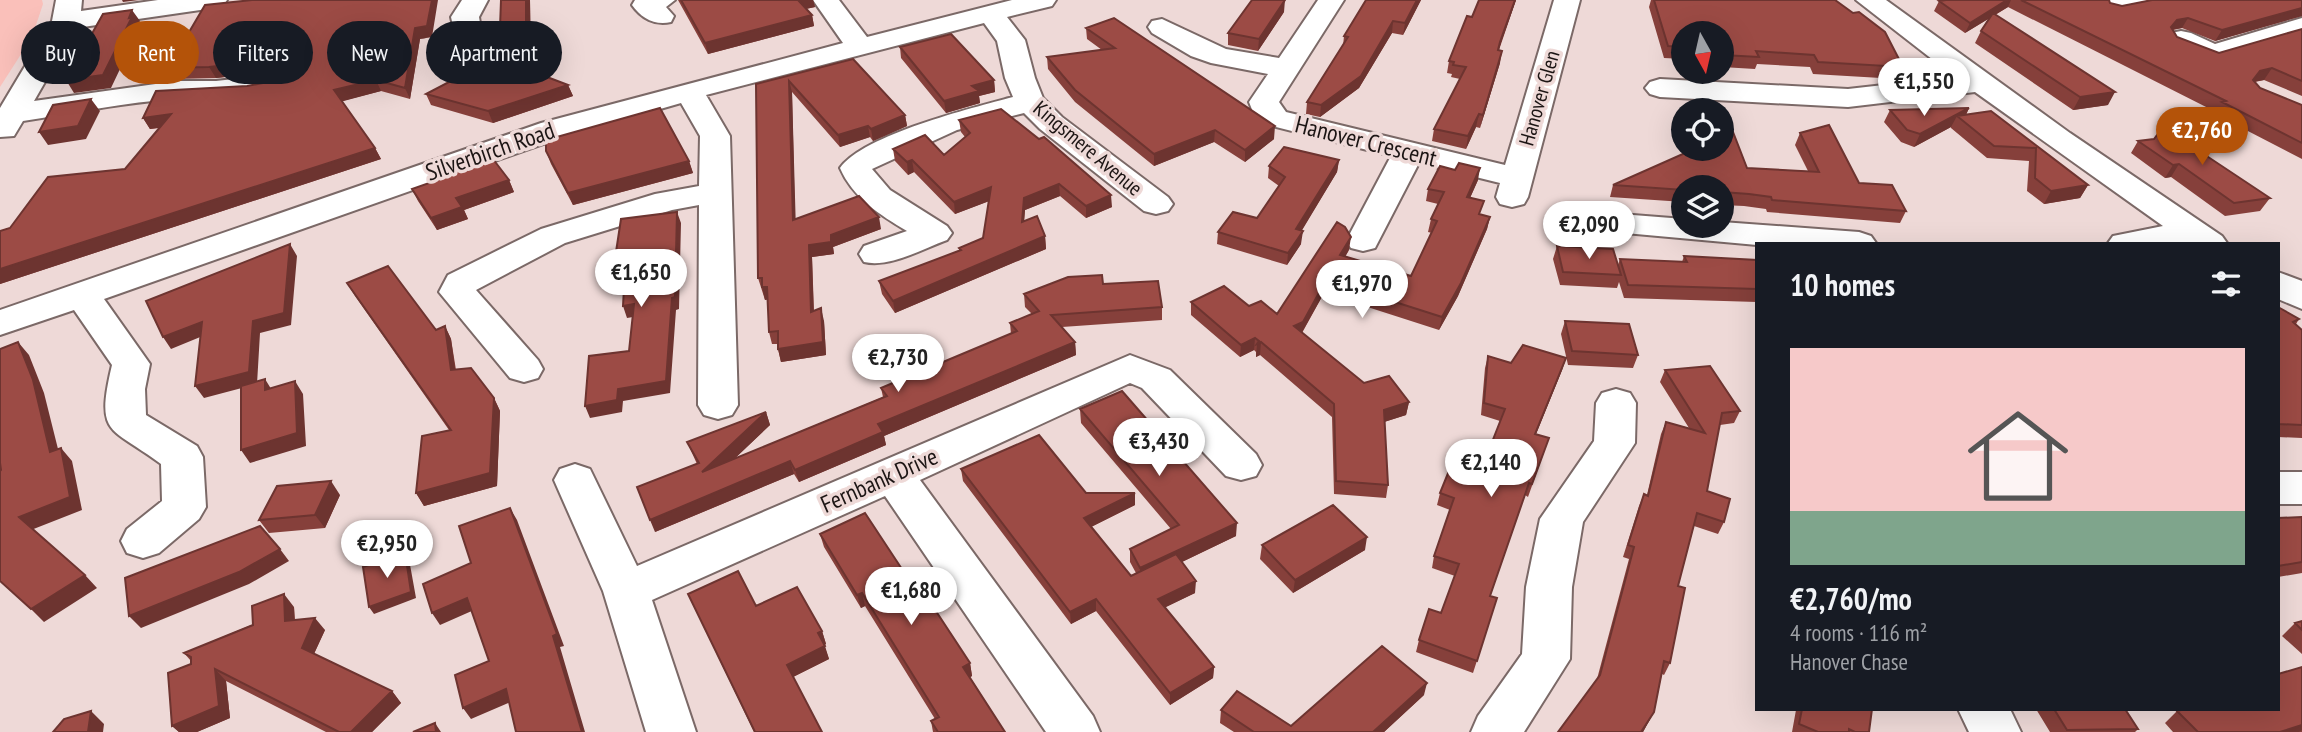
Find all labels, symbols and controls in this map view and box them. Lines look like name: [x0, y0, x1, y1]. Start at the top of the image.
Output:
chip: Buy: [21, 21, 100, 84]
chip: Rent: [114, 21, 199, 84]
chip: Filters: [213, 21, 313, 84]
chip: New: [327, 21, 412, 84]
chip: Apartment: [426, 21, 562, 84]
north arrow: [1671, 21, 1734, 84]
map controls: [1671, 21, 1734, 238]
street label: Hanover Glen: [1513, 47, 1565, 149]
pin: €1,550: [1867, 58, 1981, 118]
text: €1,550: [1894, 66, 1954, 95]
street label: Kingsmere Avenue: [1028, 95, 1148, 201]
button: locate: [1671, 98, 1734, 161]
street label: Hanover Crescent: [1292, 108, 1440, 174]
pin: €2,760: [2145, 108, 2259, 167]
street label: Silverbirch Road: [422, 114, 558, 188]
text: €2,760: [2172, 115, 2232, 144]
button: layers: [1671, 175, 1734, 238]
pin: €2,090: [1532, 202, 1646, 261]
text: €2,090: [1559, 209, 1619, 238]
pin: €1,650: [584, 250, 698, 309]
text: €1,650: [611, 257, 671, 286]
pin: €1,970: [1305, 260, 1419, 320]
text: 10 homes: [1790, 265, 1895, 304]
icon: filters: [2207, 265, 2245, 303]
text: €1,970: [1332, 268, 1392, 297]
pin: €2,730: [841, 334, 955, 394]
text: €2,730: [868, 342, 928, 371]
icon: home: [1955, 393, 2081, 519]
pin: €3,430: [1102, 419, 1216, 478]
text: €3,430: [1129, 426, 1189, 455]
street label: Fernbank Drive: [816, 440, 942, 520]
pin: €2,140: [1434, 440, 1548, 499]
text: €2,140: [1461, 447, 1521, 476]
pin: €2,950: [330, 520, 444, 580]
text: €2,950: [357, 528, 417, 557]
pin: €1,680: [854, 568, 968, 627]
text: €1,680: [881, 575, 941, 604]
text: €2,760/mo: [1790, 579, 1912, 618]
text: 4 rooms · 116 m²: [1790, 618, 1927, 647]
text: Hanover Chase: [1790, 647, 1908, 676]

